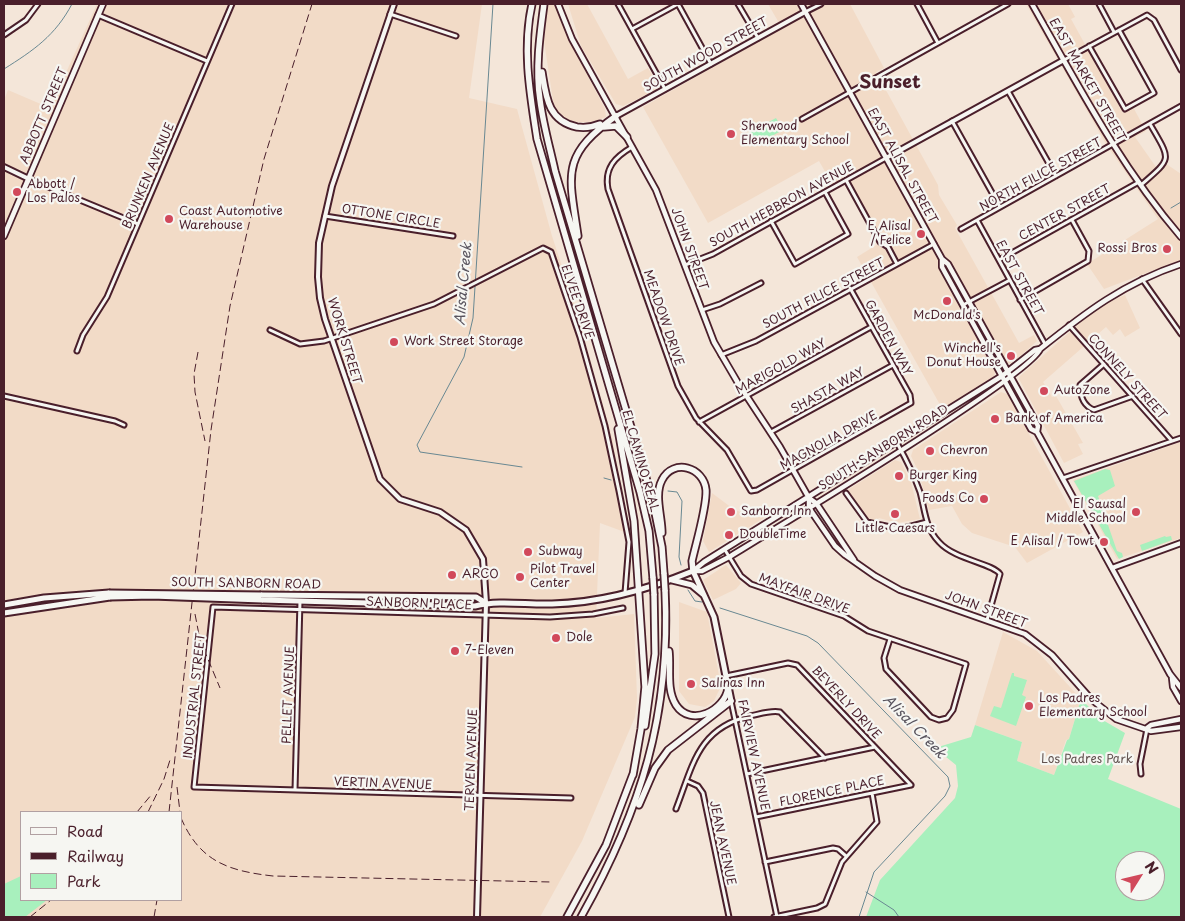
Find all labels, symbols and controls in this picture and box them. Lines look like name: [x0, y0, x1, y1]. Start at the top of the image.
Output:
street label: SOUTH WOOD STREET: [641, 15, 771, 95]
street label: EAST MARKET STREET: [1046, 16, 1128, 144]
street label: ABBOTT STREET: [17, 66, 71, 166]
district label: Sunset: [859, 72, 921, 94]
street label: EAST ALISAL STREET: [864, 106, 940, 226]
place label: Sherwood Elementary School: [741, 120, 849, 148]
street label: BRUNKEN AVENUE: [120, 121, 178, 231]
marker: Sherwood Elementary School: [725, 128, 737, 140]
street label: NORTH FILICE STREET: [977, 135, 1105, 215]
street label: SOUTH HEBBRON AVENUE: [708, 159, 856, 251]
place label: Abbott / Los Palos: [27, 178, 80, 206]
street label: CENTER STREET: [1017, 182, 1113, 244]
marker: Abbott / Los Palos: [11, 186, 23, 198]
street label: OTTONE CIRCLE: [341, 202, 441, 232]
place label: Coast Automotive Warehouse: [179, 205, 283, 233]
street label: JOHN STREET: [667, 206, 711, 292]
marker: Coast Automotive Warehouse: [163, 213, 175, 225]
place label: E Alisal / Felice: [868, 220, 911, 248]
marker: E Alisal / Felice: [915, 228, 927, 240]
street label: EAST STREET: [992, 238, 1046, 318]
water label: Alisal Creek: [452, 242, 476, 326]
place label: Rossi Bros: [1098, 242, 1157, 256]
marker: Rossi Bros: [1161, 243, 1173, 255]
street label: SOUTH FILICE STREET: [761, 256, 887, 332]
street label: ELVEE DRIVE: [558, 263, 596, 341]
street label: MEADOW DRIVE: [640, 268, 686, 368]
marker: McDonald's: [941, 295, 953, 307]
street label: WORK STREET: [324, 296, 364, 386]
street label: GARDEN WAY: [861, 298, 915, 378]
place label: McDonald's: [913, 309, 981, 323]
street label: CONNELY STREET: [1085, 331, 1169, 423]
place label: Work Street Storage: [404, 335, 523, 349]
marker: Work Street Storage: [388, 336, 400, 348]
street label: MARIGOLD WAY: [733, 336, 829, 398]
place label: Winchell's Donut House: [926, 342, 1001, 370]
marker: Winchell's Donut House: [1005, 350, 1017, 362]
street label: SHASTA WAY: [789, 365, 867, 417]
place label: AutoZone: [1054, 384, 1110, 398]
marker: AutoZone: [1038, 385, 1050, 397]
street label: SOUTH SANBORN ROAD: [817, 402, 951, 494]
street label: EL CAMINO REAL: [619, 408, 661, 514]
street label: MAGNOLIA DRIVE: [778, 408, 880, 474]
place label: Bank of America: [1005, 412, 1103, 426]
marker: Bank of America: [989, 413, 1001, 425]
place label: Chevron: [940, 444, 988, 458]
marker: Chevron: [924, 445, 936, 457]
place label: Burger King: [909, 469, 977, 483]
marker: Burger King: [893, 470, 905, 482]
place label: Foods Co: [922, 492, 974, 506]
marker: Foods Co: [978, 493, 990, 505]
place label: El Sausal Middle School: [1046, 498, 1126, 526]
place label: Sanborn Inn: [741, 505, 811, 519]
marker: Sanborn Inn: [725, 506, 737, 518]
marker: El Sausal Middle School: [1130, 506, 1142, 518]
marker: Little Caesars: [889, 508, 901, 520]
place label: Little Caesars: [855, 522, 935, 536]
place label: DoubleTime: [739, 528, 806, 542]
marker: DoubleTime: [723, 529, 735, 541]
place label: E Alisal / Towt: [1010, 535, 1094, 549]
marker: E Alisal / Towt: [1098, 536, 1110, 548]
place label: Subway: [538, 545, 583, 559]
marker: Subway: [522, 546, 534, 558]
place label: Pilot Travel Center: [530, 563, 595, 591]
place label: ARCO: [462, 568, 499, 582]
marker: ARCO: [446, 569, 458, 581]
marker: Pilot Travel Center: [514, 571, 526, 583]
street label: MAYFAIR DRIVE: [757, 571, 851, 617]
street label: SOUTH SANBORN ROAD: [171, 575, 321, 593]
street label: JOHN STREET: [943, 588, 1029, 632]
street label: SANBORN PLACE: [366, 595, 472, 613]
place label: Dole: [566, 631, 593, 645]
marker: Dole: [550, 632, 562, 644]
street label: INDUSTRIAL STREET: [181, 633, 209, 759]
place label: 7-Eleven: [465, 644, 514, 658]
marker: 7-Eleven: [449, 645, 461, 657]
street label: PELLET AVENUE: [280, 646, 298, 744]
street label: BEVERLY DRIVE: [808, 664, 884, 742]
place label: Salinas Inn: [701, 677, 765, 691]
marker: Salinas Inn: [685, 678, 697, 690]
water label: Alisal Creek: [879, 691, 949, 763]
place label: Los Padres Elementary School: [1039, 692, 1147, 720]
street label: FAIRVIEW AVENUE: [734, 698, 772, 812]
marker: Los Padres Elementary School: [1023, 700, 1035, 712]
street label: TERVEN AVENUE: [463, 709, 481, 811]
park label: Los Padres Park: [1041, 753, 1133, 767]
street label: FLORENCE PLACE: [778, 774, 886, 810]
street label: VERTIN AVENUE: [334, 775, 432, 793]
street label: JEAN AVENUE: [706, 799, 738, 887]
legend: [20, 811, 182, 901]
text: Road: [67, 819, 103, 842]
text: Railway: [67, 844, 124, 867]
north arrow: [1115, 851, 1165, 901]
text: N: [1140, 857, 1163, 878]
text: Park: [67, 869, 101, 892]

